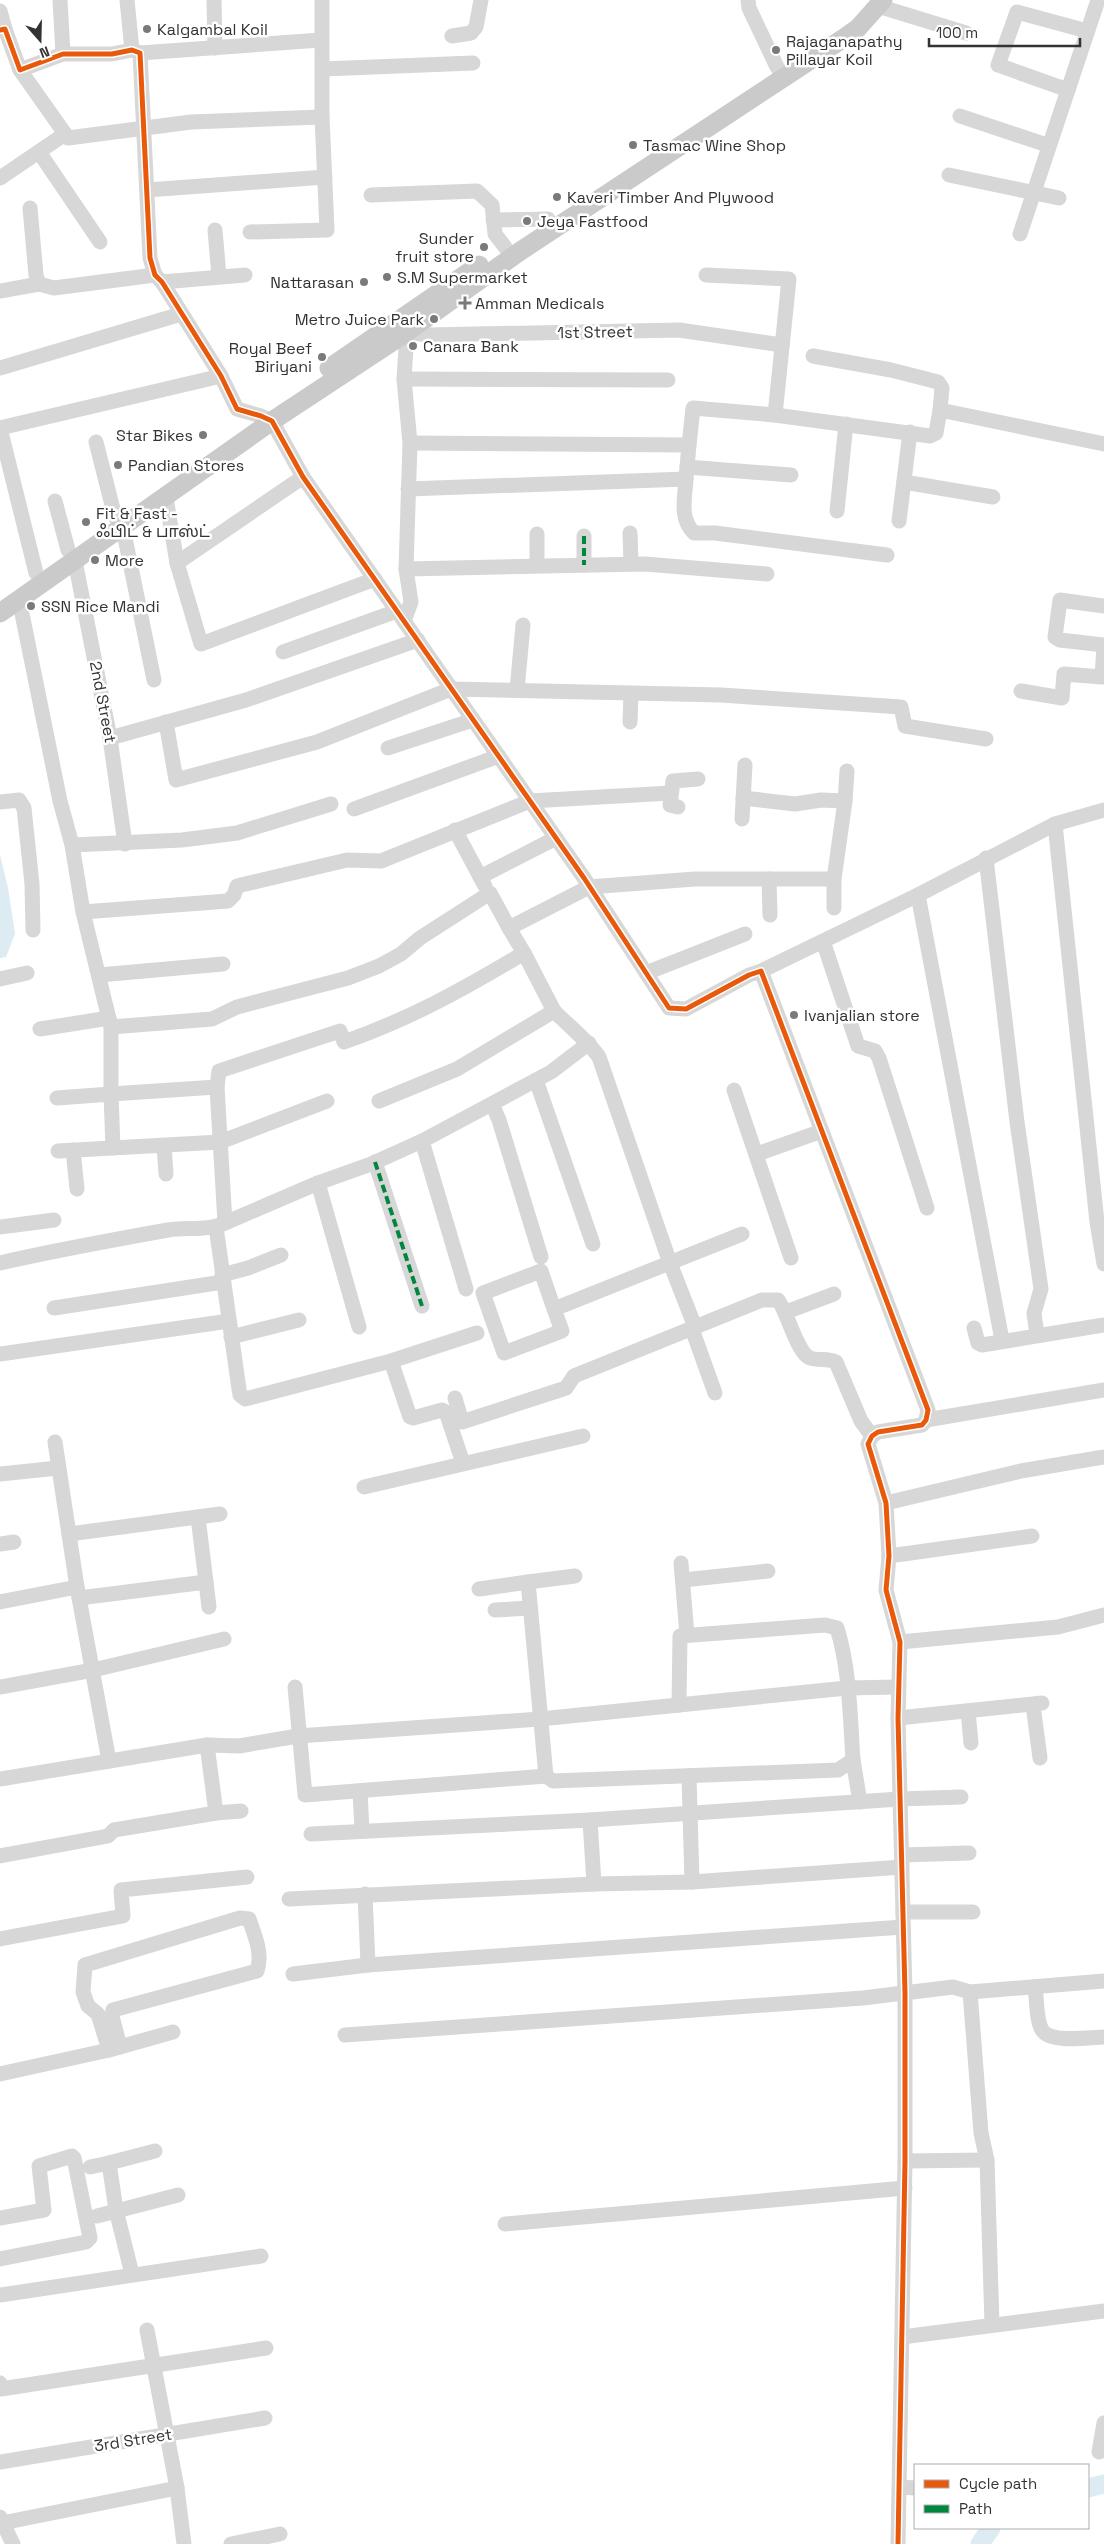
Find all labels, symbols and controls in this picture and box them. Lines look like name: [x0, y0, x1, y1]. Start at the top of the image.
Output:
north arrow: [15, 15, 65, 65]
scale bar: [929, 15, 1080, 47]
place label: Kalgambal Koil: [157, 19, 268, 40]
marker: Kalgambal Koil: [141, 23, 153, 35]
text: 100 m: [936, 23, 978, 42]
place label: Rajaganapathy Pillayar Koil: [786, 31, 903, 70]
text: N: [37, 42, 52, 62]
marker: Rajaganapathy Pillayar Koil: [770, 44, 782, 56]
place label: Tasmac Wine Shop: [643, 135, 786, 156]
marker: Tasmac Wine Shop: [627, 139, 639, 151]
place label: Kaveri Timber And Plywood: [567, 187, 774, 208]
marker: Kaveri Timber And Plywood: [551, 191, 563, 203]
place label: Jeya Fastfood: [537, 211, 648, 232]
marker: Jeya Fastfood: [521, 215, 533, 227]
place label: Sunder fruit store: [395, 228, 474, 267]
marker: Sunder fruit store: [478, 241, 490, 253]
place label: S.M Supermarket: [397, 267, 528, 288]
marker: S.M Supermarket: [381, 271, 393, 283]
place label: Nattarasan: [270, 272, 354, 293]
marker: Nattarasan: [358, 276, 370, 288]
place label: Amman Medicals: [475, 293, 604, 314]
marker: Amman Medicals: [459, 297, 471, 309]
place label: Metro Juice Park: [295, 309, 424, 330]
marker: Metro Juice Park: [428, 313, 440, 325]
street label: 1st Street: [557, 321, 633, 343]
place label: Canara Bank: [423, 336, 519, 357]
place label: Royal Beef Biriyani: [229, 338, 312, 377]
marker: Canara Bank: [407, 340, 419, 352]
marker: Royal Beef Biriyani: [316, 351, 328, 363]
place label: Star Bikes: [116, 425, 193, 446]
marker: Star Bikes: [197, 429, 209, 441]
place label: Pandian Stores: [128, 455, 244, 476]
marker: Pandian Stores: [112, 459, 124, 471]
place label: Fit & Fast - ஃபிட் & பாஸ்ட்: [96, 503, 210, 542]
marker: Fit & Fast - ஃபிட் & பாஸ்ட்: [80, 516, 92, 528]
place label: More: [105, 550, 144, 571]
marker: More: [89, 554, 101, 566]
place label: SSN Rice Mandi: [41, 596, 160, 617]
marker: SSN Rice Mandi: [25, 600, 37, 612]
street label: 2nd Street: [85, 659, 121, 745]
place label: Ivanjalian store: [804, 1005, 920, 1026]
marker: Ivanjalian store: [788, 1009, 800, 1021]
street label: 3rd Street: [92, 2423, 174, 2457]
legend: [914, 2464, 1089, 2529]
text: Cycle path: [959, 2474, 1037, 2493]
text: Path: [959, 2499, 992, 2518]

